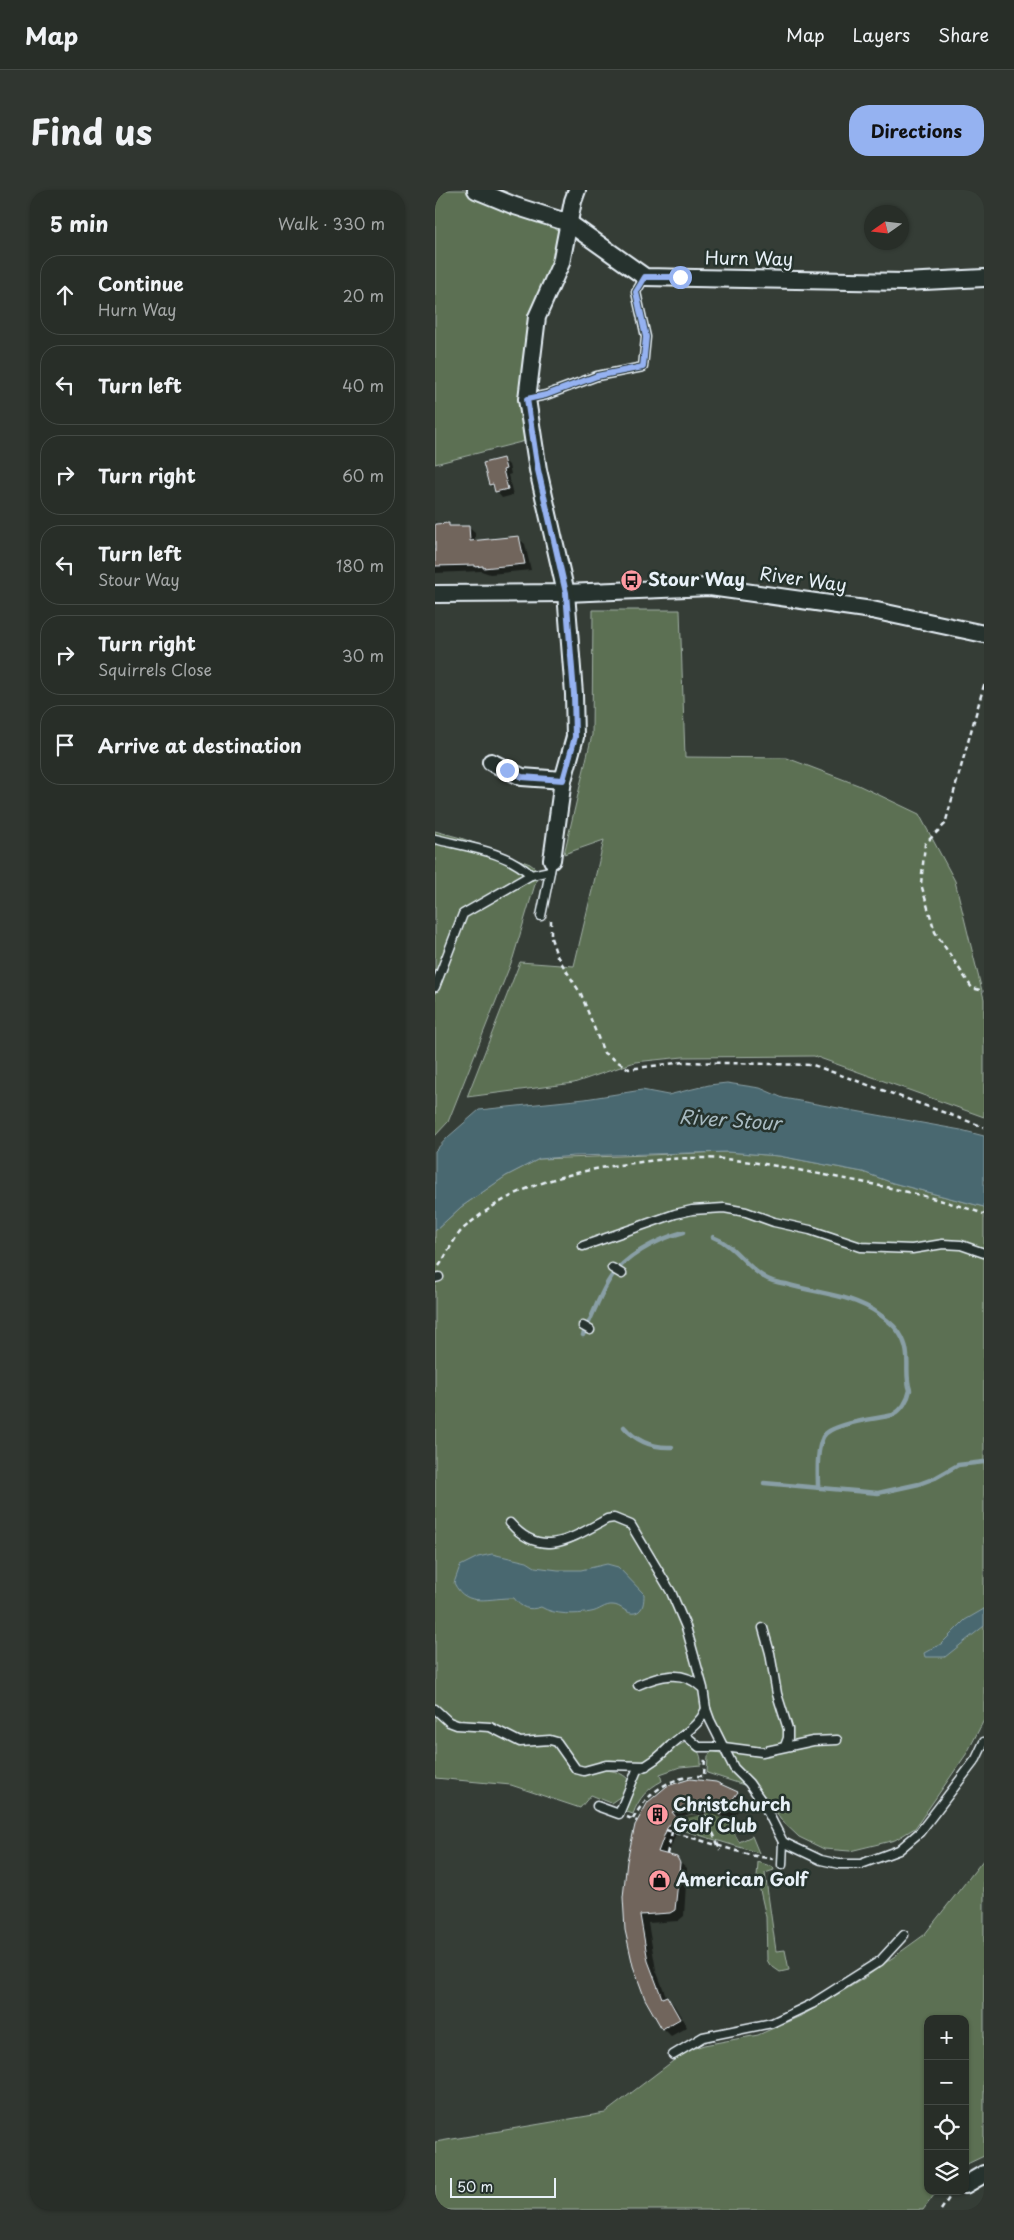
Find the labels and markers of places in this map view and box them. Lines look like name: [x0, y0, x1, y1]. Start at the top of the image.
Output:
place label: Stour Way: [648, 565, 745, 592]
bus stop icon: Stour Way: [620, 568, 644, 592]
place label: Christchurch Golf Club: [673, 1790, 791, 1838]
building icon: Christchurch Golf Club: [645, 1803, 669, 1827]
place label: American Golf: [675, 1865, 810, 1892]
shop icon: American Golf: [648, 1868, 672, 1892]

